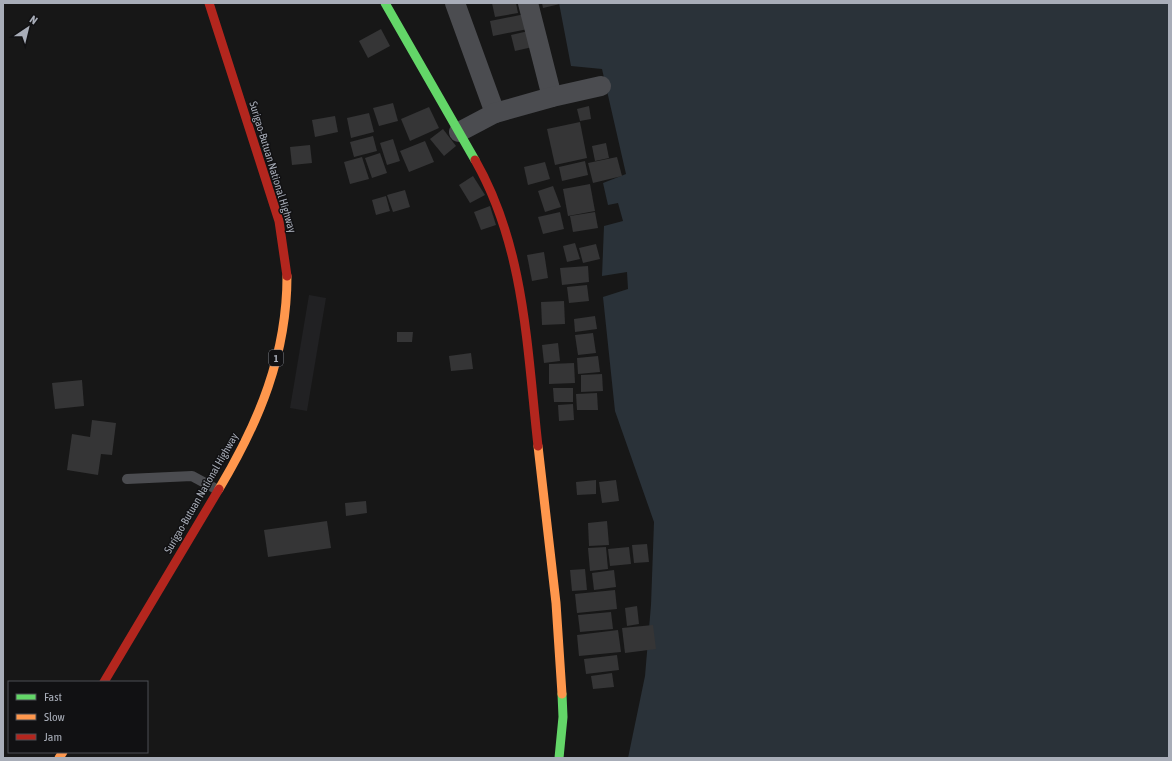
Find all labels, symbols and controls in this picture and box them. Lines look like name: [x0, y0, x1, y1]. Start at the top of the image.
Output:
north arrow: [8, 8, 48, 48]
text: N: [28, 13, 40, 27]
street label: Surigao-Butuan National Highway: [247, 100, 299, 235]
road number: 1: [269, 350, 283, 366]
street label: Surigao-Butuan National Highway: [162, 430, 241, 555]
legend: [8, 681, 148, 753]
text: Fast: [44, 690, 62, 704]
text: Slow: [44, 710, 65, 724]
text: Jam: [44, 730, 62, 744]

